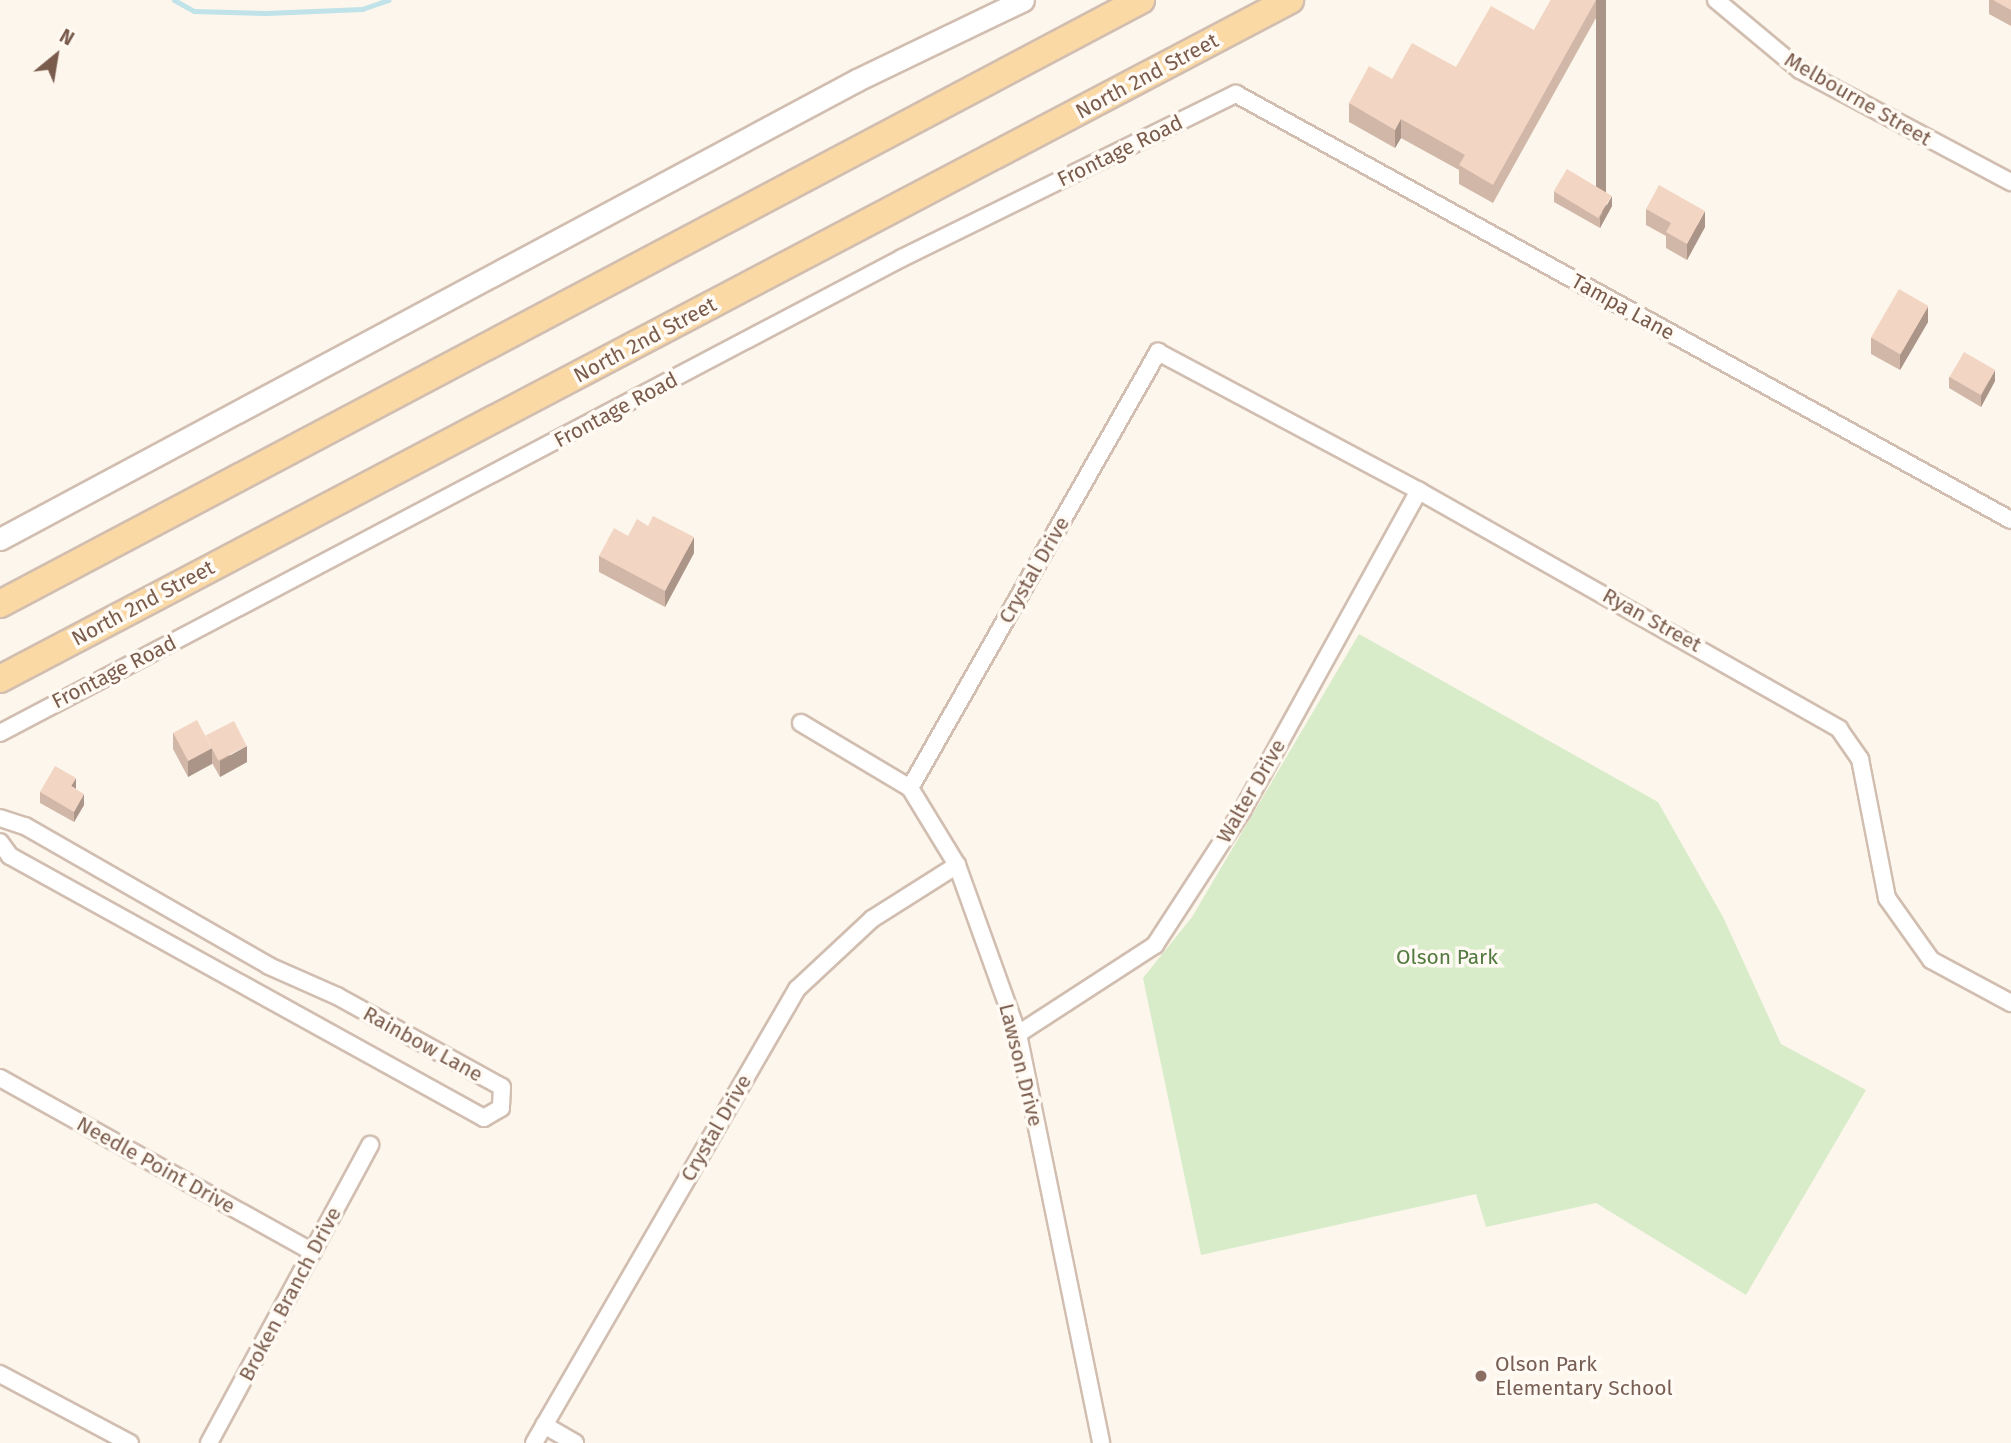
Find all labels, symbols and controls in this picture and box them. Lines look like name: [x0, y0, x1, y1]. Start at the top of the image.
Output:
north arrow: [21, 21, 91, 91]
text: N: [56, 24, 78, 50]
street label: North 2nd Street: [1071, 28, 1223, 124]
street label: Melbourne Street: [1780, 47, 1936, 151]
street label: Frontage Road: [1053, 110, 1187, 192]
street label: Tampa Lane: [1567, 268, 1679, 346]
street label: North 2nd Street: [569, 292, 721, 388]
street label: Frontage Road: [550, 367, 682, 453]
street label: Crystal Drive: [993, 512, 1075, 628]
street label: North 2nd Street: [67, 555, 219, 651]
street label: Ryan Street: [1598, 583, 1706, 657]
street label: Frontage Road: [48, 630, 180, 714]
street label: Walter Drive: [1211, 735, 1291, 847]
park label: Olson Park: [1396, 944, 1498, 970]
street label: Rainbow Lane: [359, 1001, 487, 1087]
street label: Lawson Drive: [994, 1001, 1048, 1129]
street label: Crystal Drive: [675, 1070, 757, 1186]
street label: Needle Point Drive: [72, 1111, 240, 1219]
street label: Broken Branch Drive: [233, 1203, 347, 1385]
place label: Olson Park Elementary School: [1495, 1351, 1673, 1401]
marker: Olson Park Elementary School: [1473, 1368, 1489, 1384]

